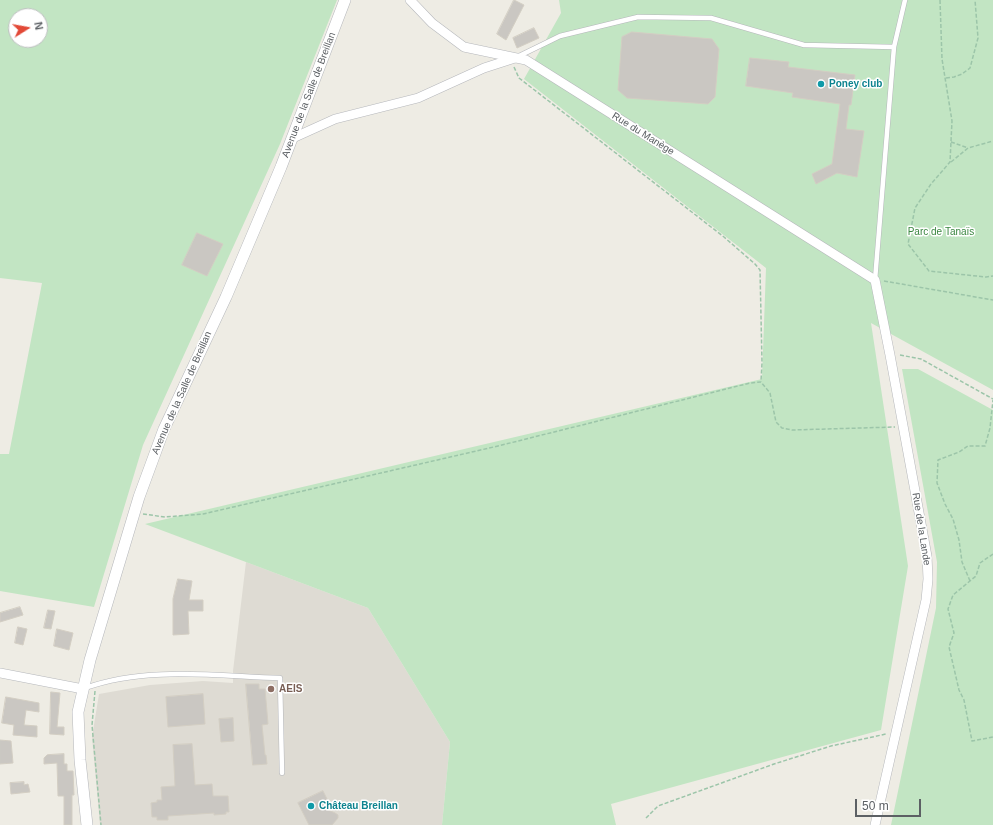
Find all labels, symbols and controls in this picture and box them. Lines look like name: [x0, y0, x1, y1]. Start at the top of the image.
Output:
north arrow: [8, 8, 48, 48]
text: N: [32, 21, 45, 31]
street label: Avenue de la Salle de Breillan: [280, 31, 338, 159]
place label: Poney club: [829, 78, 882, 90]
marker: Poney club: [816, 79, 826, 89]
street label: Rue du Manège: [610, 110, 676, 158]
park label: Parc de Tanaïs: [908, 226, 974, 238]
street label: Avenue de la Salle de Breillan: [149, 330, 215, 456]
street label: Rue de la Lande: [909, 492, 933, 566]
place label: AEIS: [279, 683, 302, 695]
marker: AEIS: [266, 684, 276, 694]
scale bar: [857, 791, 923, 817]
text: 50 m: [862, 799, 889, 813]
place label: Château Breillan: [319, 800, 398, 812]
marker: Château Breillan: [306, 801, 316, 811]

